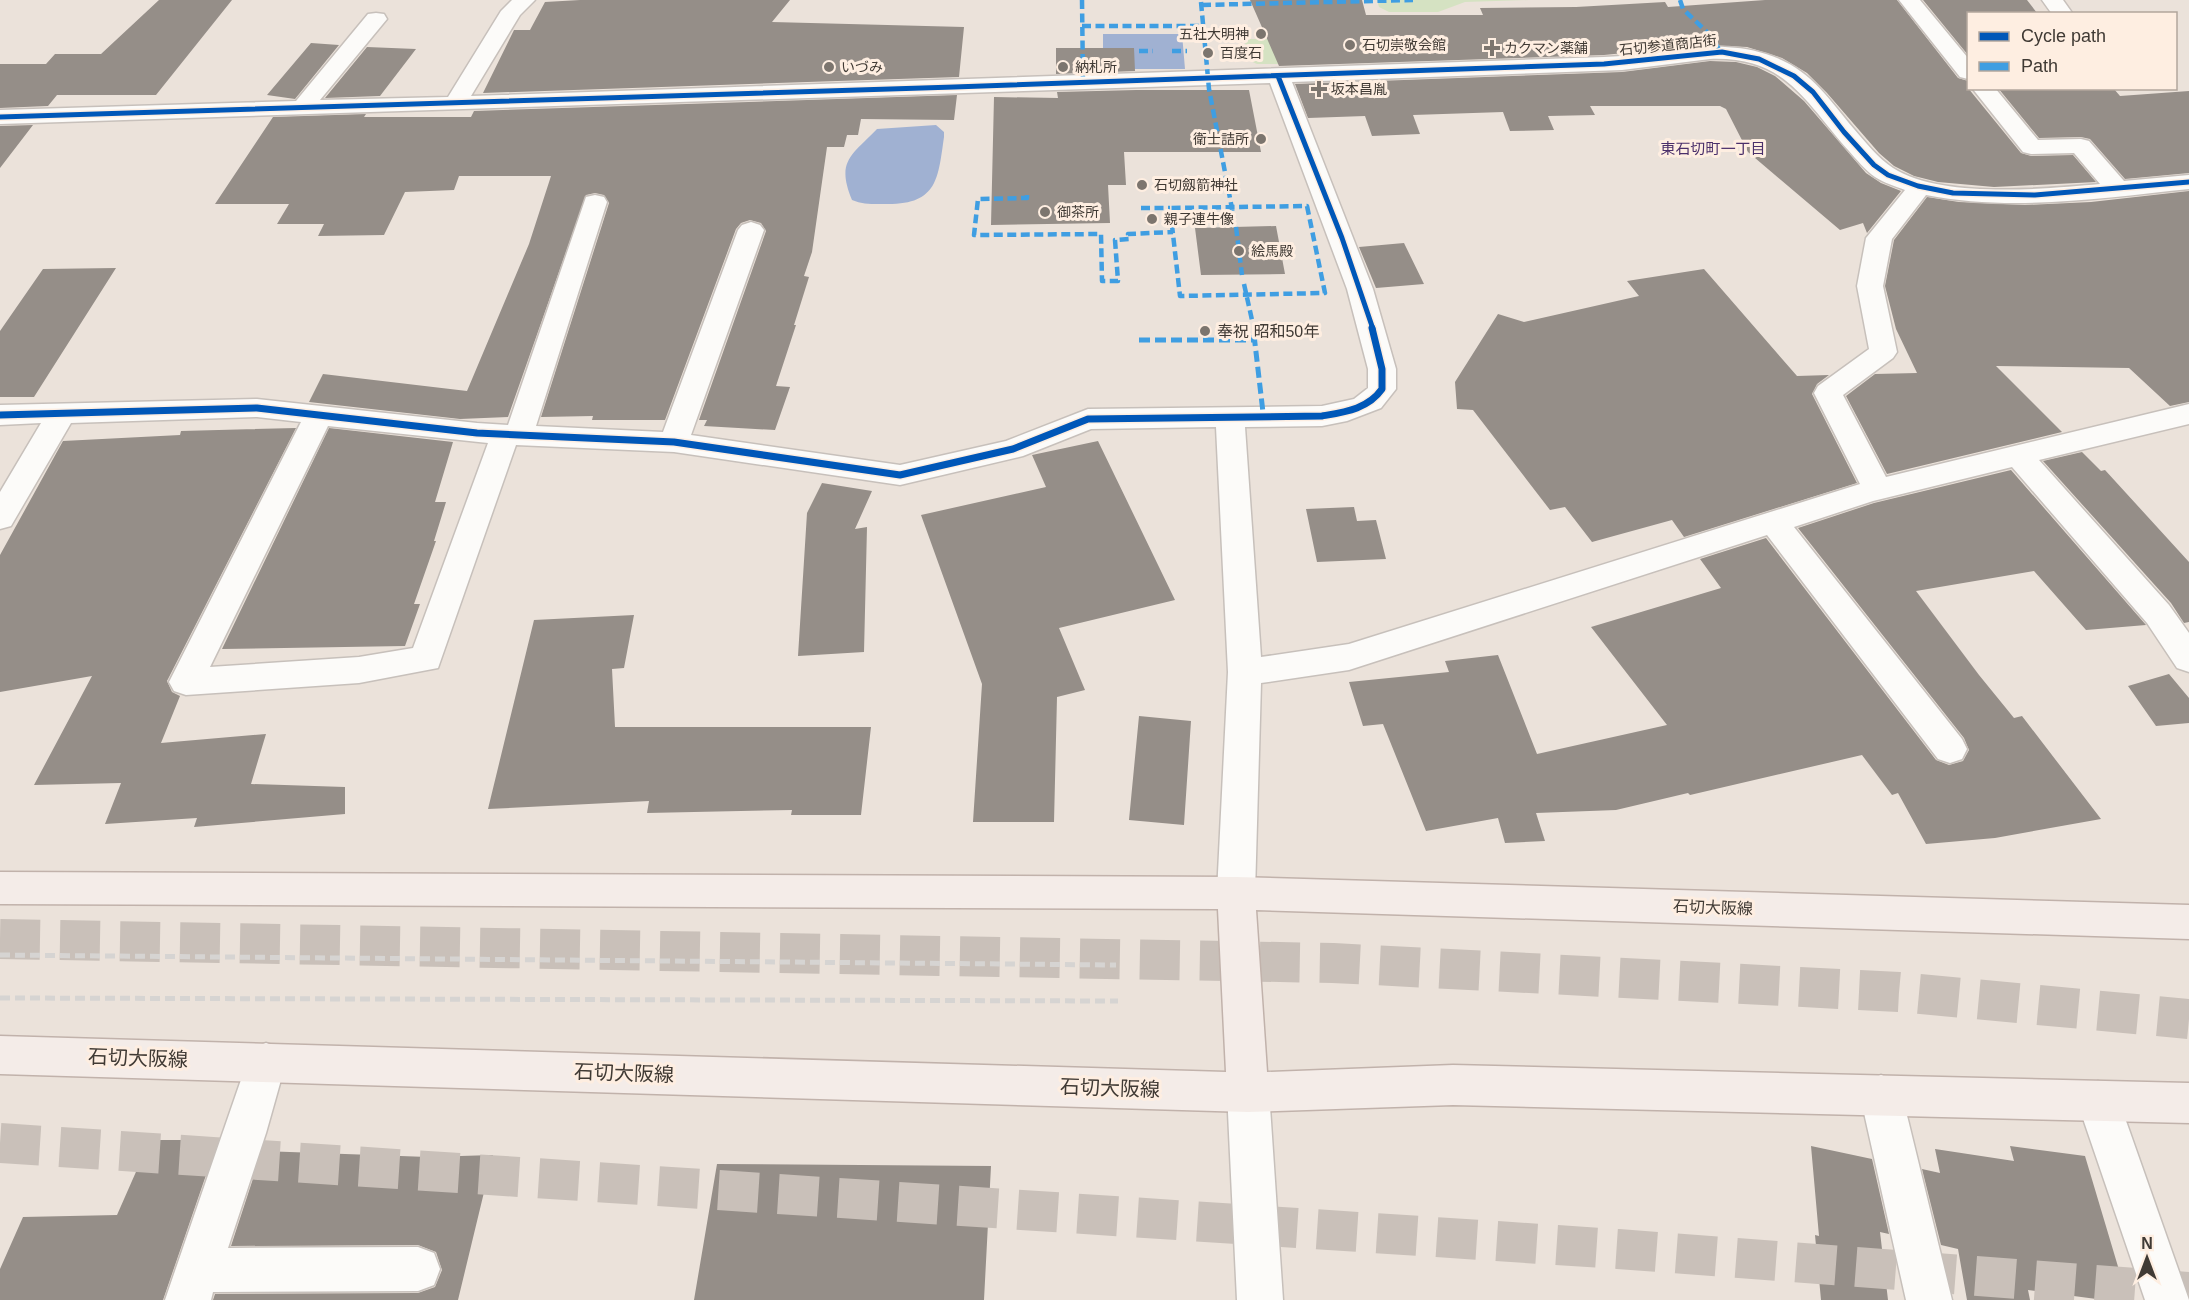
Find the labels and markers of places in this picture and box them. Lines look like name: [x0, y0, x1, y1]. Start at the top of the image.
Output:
place label: 五社大明神: [1179, 26, 1249, 42]
marker: 五社大明神: [1254, 27, 1268, 41]
place label: 石切崇敬会館: [1362, 37, 1446, 53]
marker: 石切崇敬会館: [1343, 38, 1357, 52]
place label: カクマン薬舗: [1504, 40, 1588, 56]
marker: カクマン薬舗: [1485, 41, 1499, 55]
place label: 百度石: [1220, 45, 1262, 61]
marker: 百度石: [1201, 46, 1215, 60]
place label: いづみ: [841, 59, 883, 75]
place label: 納札所: [1075, 59, 1117, 75]
marker: いづみ: [822, 60, 836, 74]
marker: 納札所: [1056, 60, 1070, 74]
place label: 坂本昌胤: [1331, 81, 1387, 97]
marker: 坂本昌胤: [1312, 82, 1326, 96]
place label: 衛士詰所: [1193, 131, 1249, 147]
marker: 衛士詰所: [1254, 132, 1268, 146]
place label: 石切劔箭神社: [1154, 177, 1238, 193]
marker: 石切劔箭神社: [1135, 178, 1149, 192]
place label: 御茶所: [1057, 204, 1099, 220]
marker: 御茶所: [1038, 205, 1052, 219]
place label: 親子連牛像: [1164, 211, 1234, 227]
marker: 親子連牛像: [1145, 212, 1159, 226]
place label: 絵馬殿: [1251, 243, 1293, 259]
marker: 絵馬殿: [1232, 244, 1246, 258]
place label: 奉祝 昭和50年: [1217, 323, 1319, 340]
marker: 奉祝 昭和50年: [1198, 324, 1212, 338]

